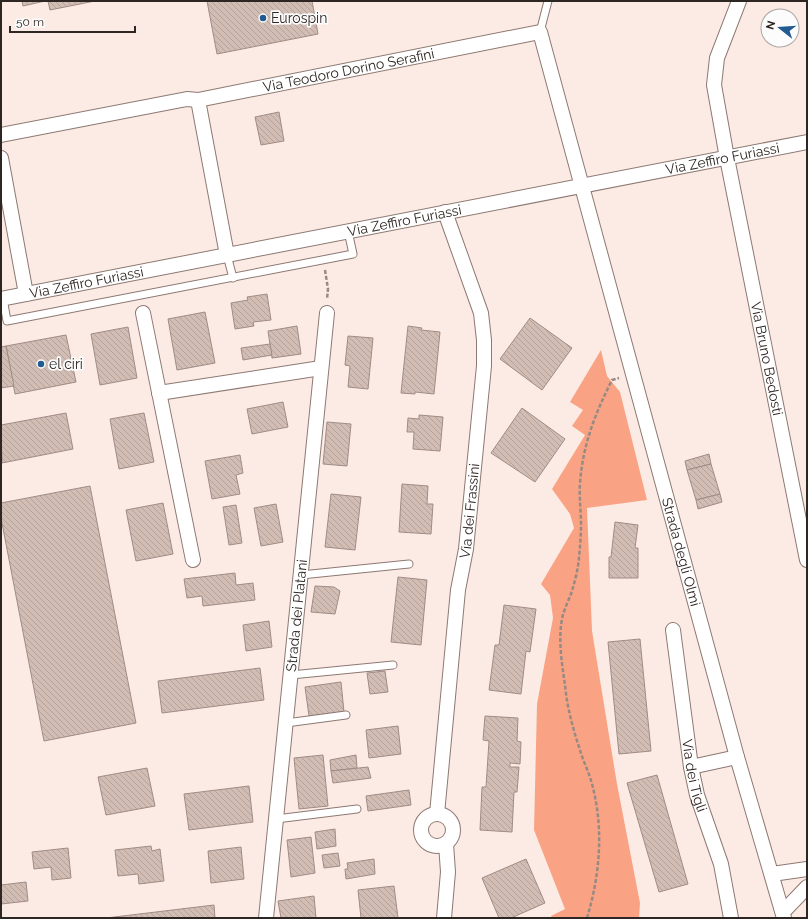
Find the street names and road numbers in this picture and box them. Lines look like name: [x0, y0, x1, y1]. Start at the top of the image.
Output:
street label: Via Teodoro Dorino Serafini: [261, 45, 436, 95]
street label: Via Zeffiro Furiassi: [664, 140, 781, 177]
street label: Via Zeffiro Furiassi: [346, 201, 463, 239]
street label: Via Zeffiro Furiassi: [28, 263, 145, 301]
street label: Via Bruno Bedosti: [748, 300, 786, 417]
street label: Via dei Frassini: [456, 463, 482, 560]
street label: Strada degli Olmi: [659, 496, 704, 608]
street label: Strada dei Platani: [283, 559, 310, 672]
street label: Via dei Tigli: [679, 738, 710, 814]

